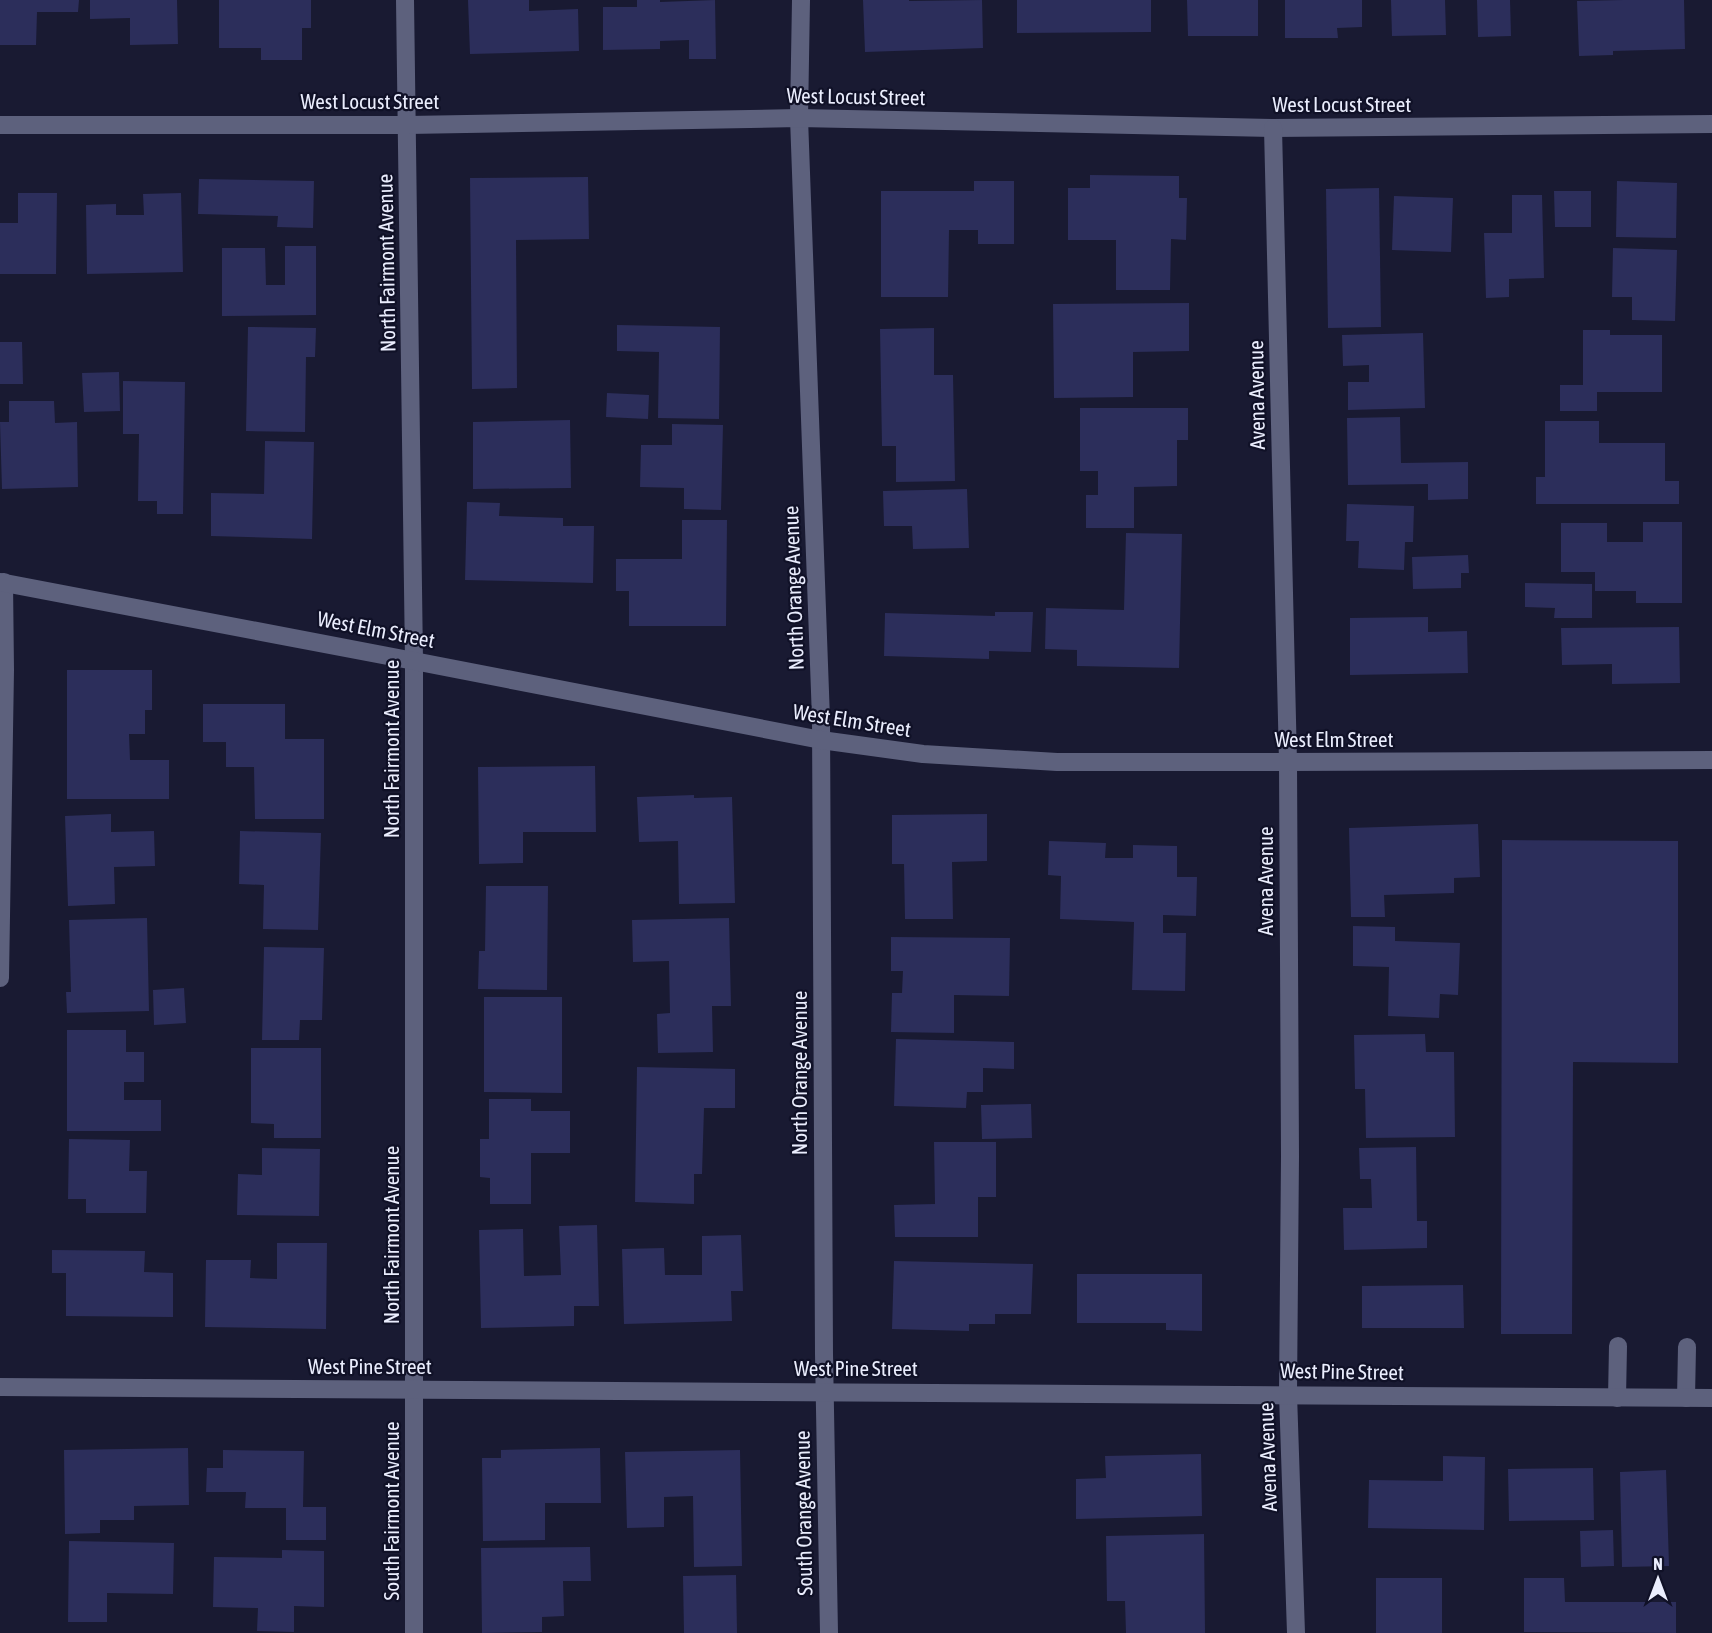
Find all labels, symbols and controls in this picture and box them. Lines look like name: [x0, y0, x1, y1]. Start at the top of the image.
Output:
street label: West Locust Street: [786, 83, 926, 109]
street label: West Locust Street: [301, 89, 439, 113]
street label: West Locust Street: [1273, 92, 1411, 116]
street label: North Fairmont Avenue: [372, 174, 400, 352]
street label: Avena Avenue: [1243, 340, 1269, 450]
street label: North Orange Avenue: [778, 505, 808, 671]
street label: West Elm Street: [315, 606, 437, 652]
street label: North Fairmont Avenue: [379, 660, 403, 838]
street label: West Elm Street: [791, 699, 913, 741]
street label: West Elm Street: [1274, 727, 1394, 751]
street label: Avena Avenue: [1253, 826, 1277, 936]
street label: North Orange Avenue: [787, 991, 811, 1155]
street label: North Fairmont Avenue: [379, 1146, 403, 1324]
street label: West Pine Street: [308, 1354, 432, 1378]
street label: West Pine Street: [794, 1356, 918, 1380]
street label: West Pine Street: [1280, 1358, 1404, 1384]
street label: Avena Avenue: [1253, 1402, 1281, 1512]
street label: South Fairmont Avenue: [379, 1421, 403, 1601]
street label: South Orange Avenue: [790, 1430, 816, 1596]
north arrow: [1628, 1549, 1688, 1609]
text: N: [1653, 1555, 1663, 1573]

